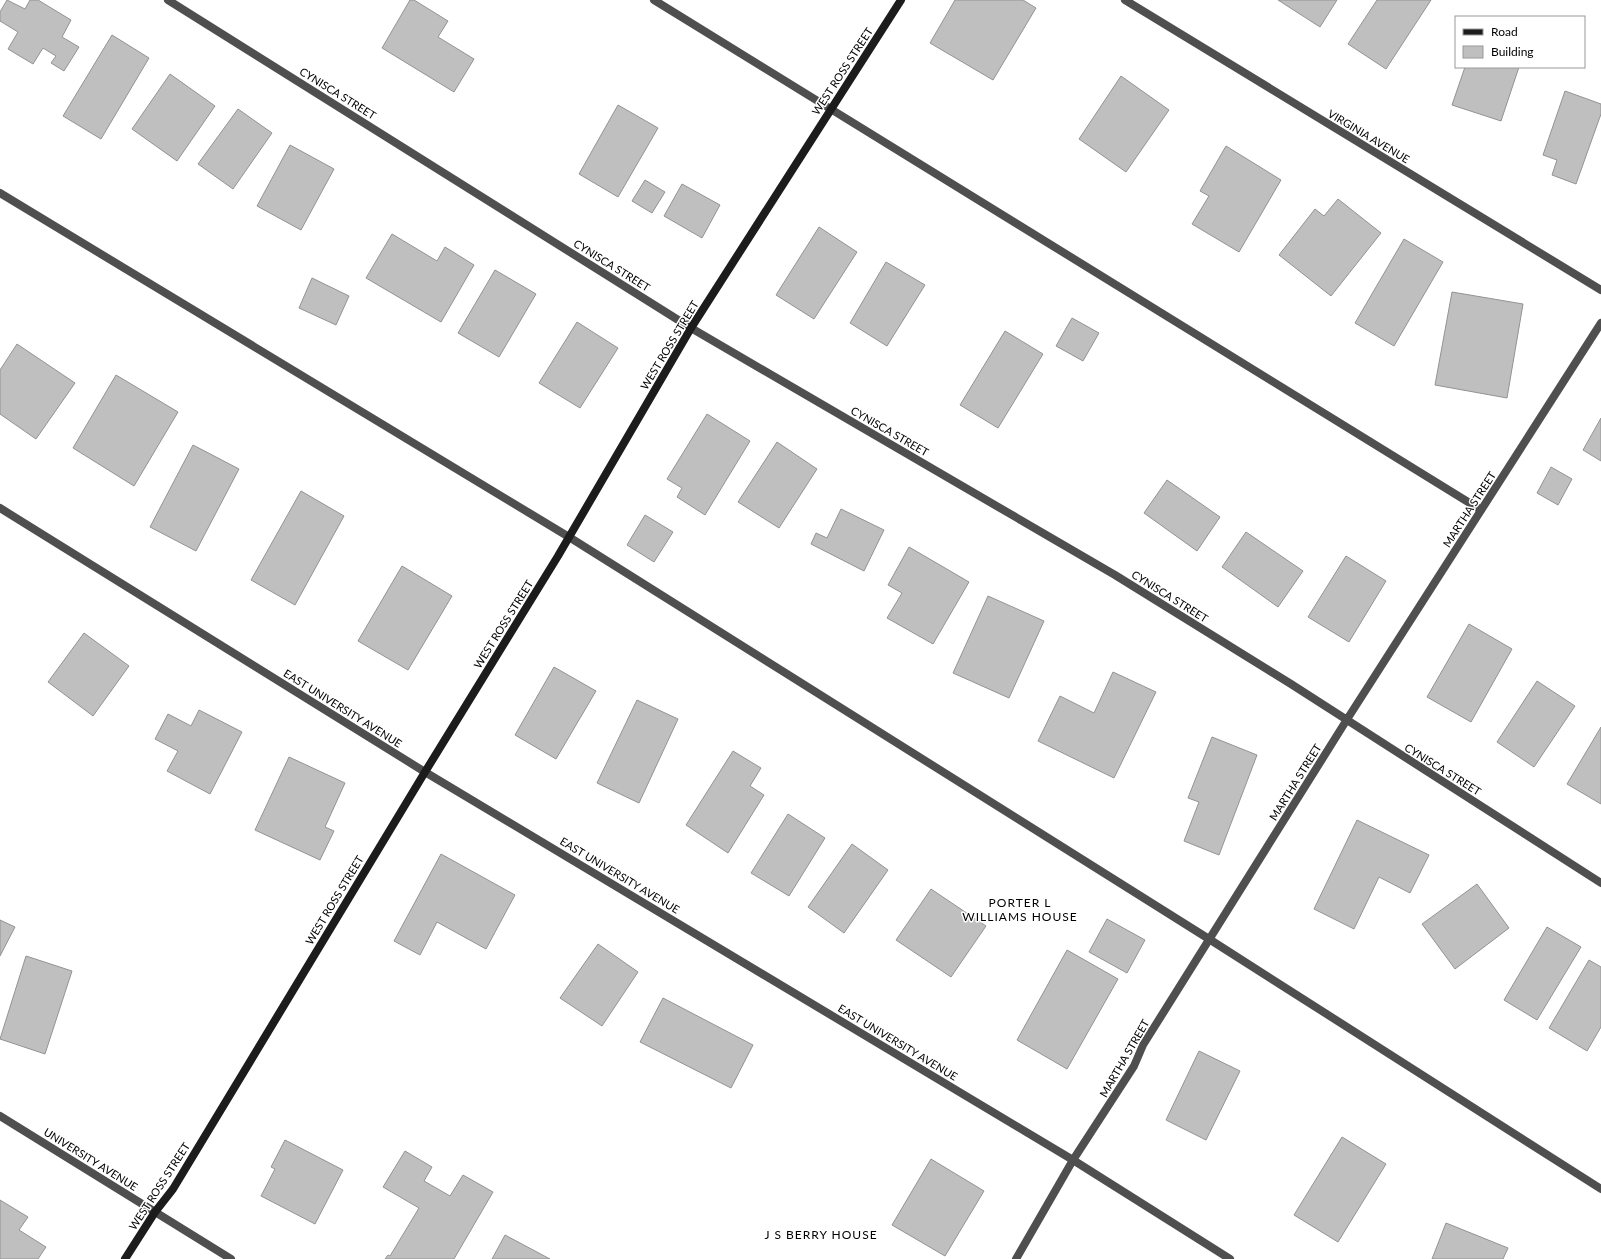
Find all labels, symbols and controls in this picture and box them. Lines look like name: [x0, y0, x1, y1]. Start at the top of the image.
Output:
legend: [1455, 16, 1585, 68]
street label: WEST ROSS STREET: [809, 24, 875, 117]
text: Road: [1491, 24, 1518, 39]
text: Building: [1491, 44, 1534, 59]
street label: CYNISCA STREET: [297, 64, 379, 122]
street label: VIRGINIA AVENUE: [1326, 106, 1412, 166]
street label: CYNISCA STREET: [571, 236, 653, 294]
street label: WEST ROSS STREET: [637, 298, 701, 392]
street label: CYNISCA STREET: [849, 404, 932, 459]
street label: MARTHA STREET: [1440, 468, 1499, 549]
street label: CYNISCA STREET: [1129, 567, 1211, 625]
street label: WEST ROSS STREET: [471, 577, 536, 671]
street label: EAST UNIVERSITY AVENUE: [281, 666, 405, 750]
street label: CYNISCA STREET: [1402, 740, 1484, 798]
street label: MARTHA STREET: [1266, 741, 1324, 823]
street label: EAST UNIVERSITY AVENUE: [558, 834, 682, 916]
street label: WEST ROSS STREET: [302, 853, 366, 947]
district label: PORTER L WILLIAMS HOUSE: [962, 895, 1078, 924]
street label: EAST UNIVERSITY AVENUE: [836, 1001, 960, 1083]
street label: MARTHA STREET: [1096, 1016, 1152, 1099]
street label: UNIVERSITY AVENUE: [42, 1125, 140, 1193]
street label: WEST ROSS STREET: [126, 1139, 192, 1232]
district label: J S BERRY HOUSE: [764, 1227, 878, 1242]

